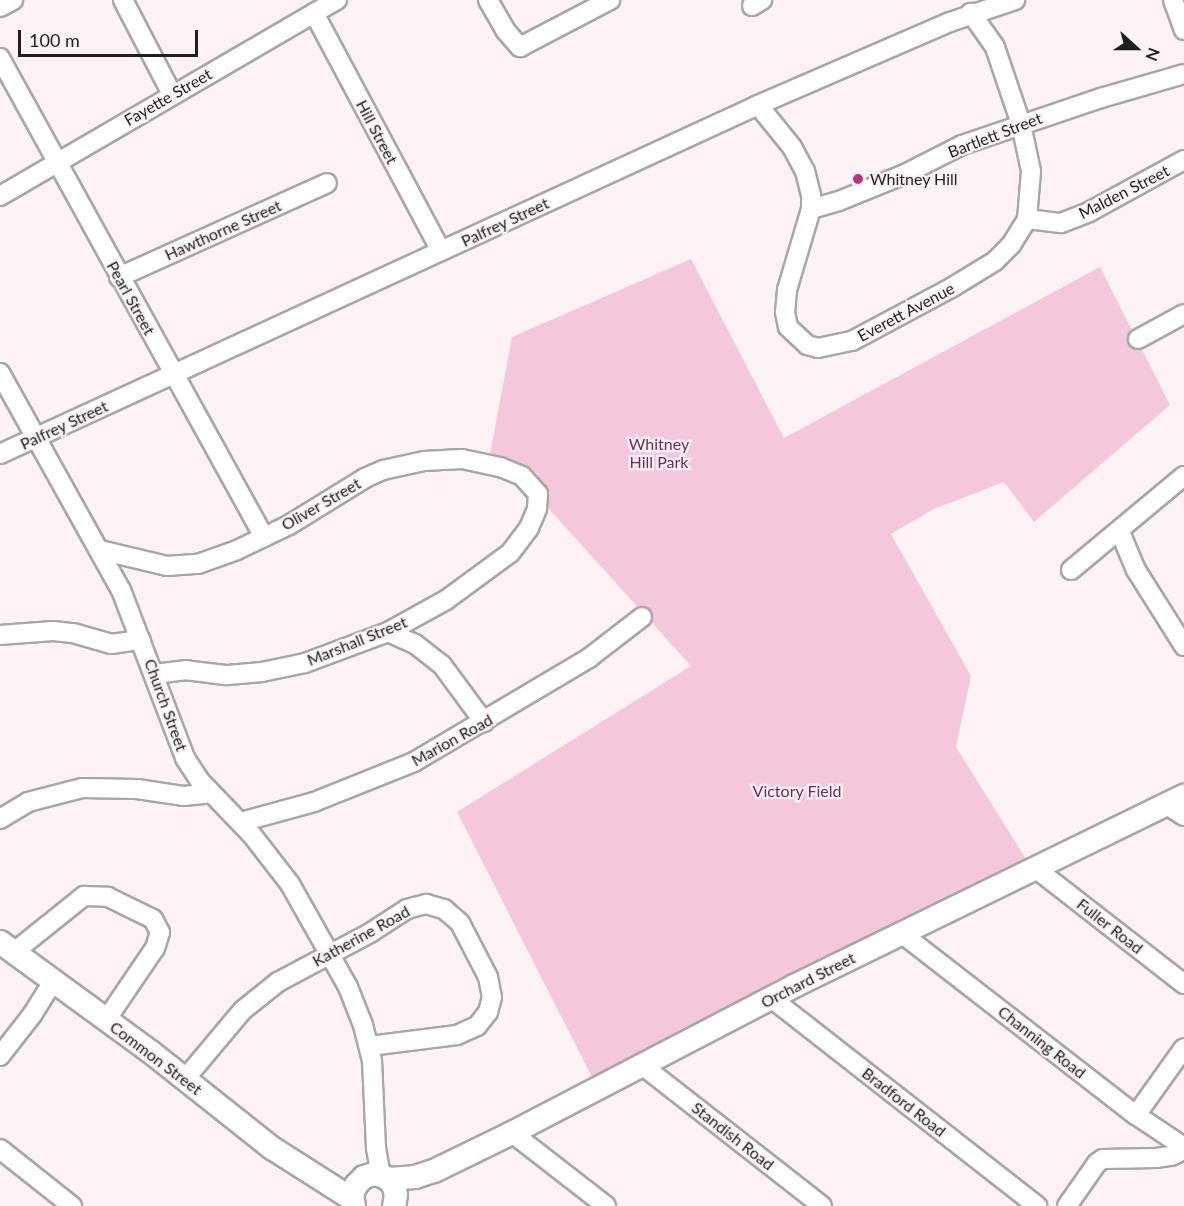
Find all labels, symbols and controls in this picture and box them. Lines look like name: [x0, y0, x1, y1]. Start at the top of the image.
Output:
scale bar: [21, 18, 201, 56]
north arrow: [1106, 18, 1166, 78]
text: 100 m: [29, 29, 80, 51]
text: N: [1142, 45, 1164, 64]
street label: Fayette Street: [121, 64, 215, 130]
street label: Hill Street: [352, 97, 402, 167]
street label: Bartlett Street: [945, 108, 1045, 162]
street label: Malden Street: [1076, 161, 1172, 223]
place label: Whitney Hill: [870, 169, 958, 189]
marker: Whitney Hill: [851, 172, 865, 186]
street label: Palfrey Street: [458, 193, 552, 251]
street label: Hawthorne Street: [162, 196, 284, 264]
street label: Pearl Street: [103, 258, 159, 338]
street label: Everett Avenue: [854, 278, 958, 346]
street label: Palfrey Street: [17, 396, 111, 454]
park label: Whitney Hill Park: [629, 434, 689, 472]
street label: Oliver Street: [278, 473, 364, 535]
street label: Marshall Street: [304, 612, 410, 670]
street label: Church Street: [140, 656, 192, 754]
street label: Marion Road: [408, 710, 496, 770]
park label: Victory Field: [752, 781, 842, 801]
street label: Fuller Road: [1073, 894, 1147, 958]
street label: Katherine Road: [309, 901, 413, 971]
street label: Orchard Street: [758, 948, 858, 1012]
street label: Channing Road: [994, 1002, 1090, 1082]
street label: Common Street: [106, 1017, 206, 1099]
street label: Bradford Road: [858, 1063, 950, 1141]
street label: Standish Road: [688, 1098, 778, 1174]

